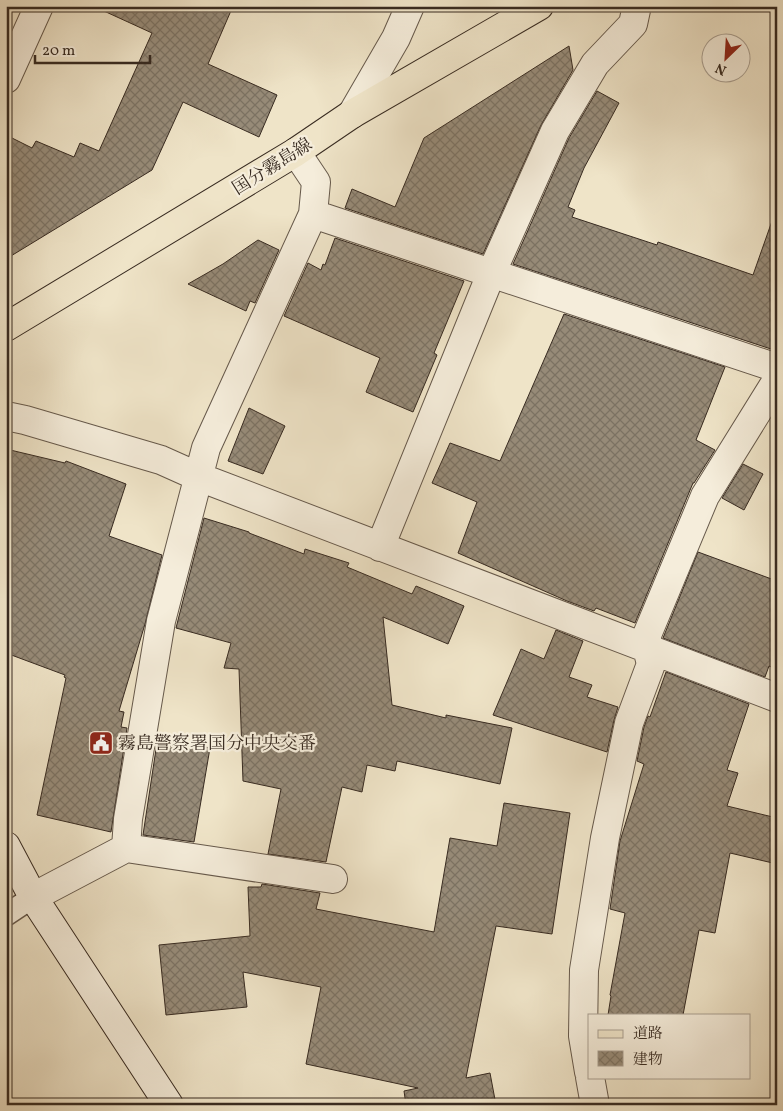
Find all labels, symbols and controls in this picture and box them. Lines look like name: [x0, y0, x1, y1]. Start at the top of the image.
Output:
scale bar: [35, 32, 150, 64]
north arrow: [700, 32, 750, 82]
text: 20 m: [42, 41, 75, 62]
text: N: [713, 58, 730, 79]
street label: 国分霧島線: [228, 133, 318, 202]
public building icon: 霧島警察署国分中央交番: [88, 730, 114, 756]
place label: 霧島警察署国分中央交番: [118, 732, 316, 757]
legend: [588, 1014, 750, 1078]
text: 道路: [633, 1024, 663, 1045]
text: 建物: [633, 1050, 663, 1071]

